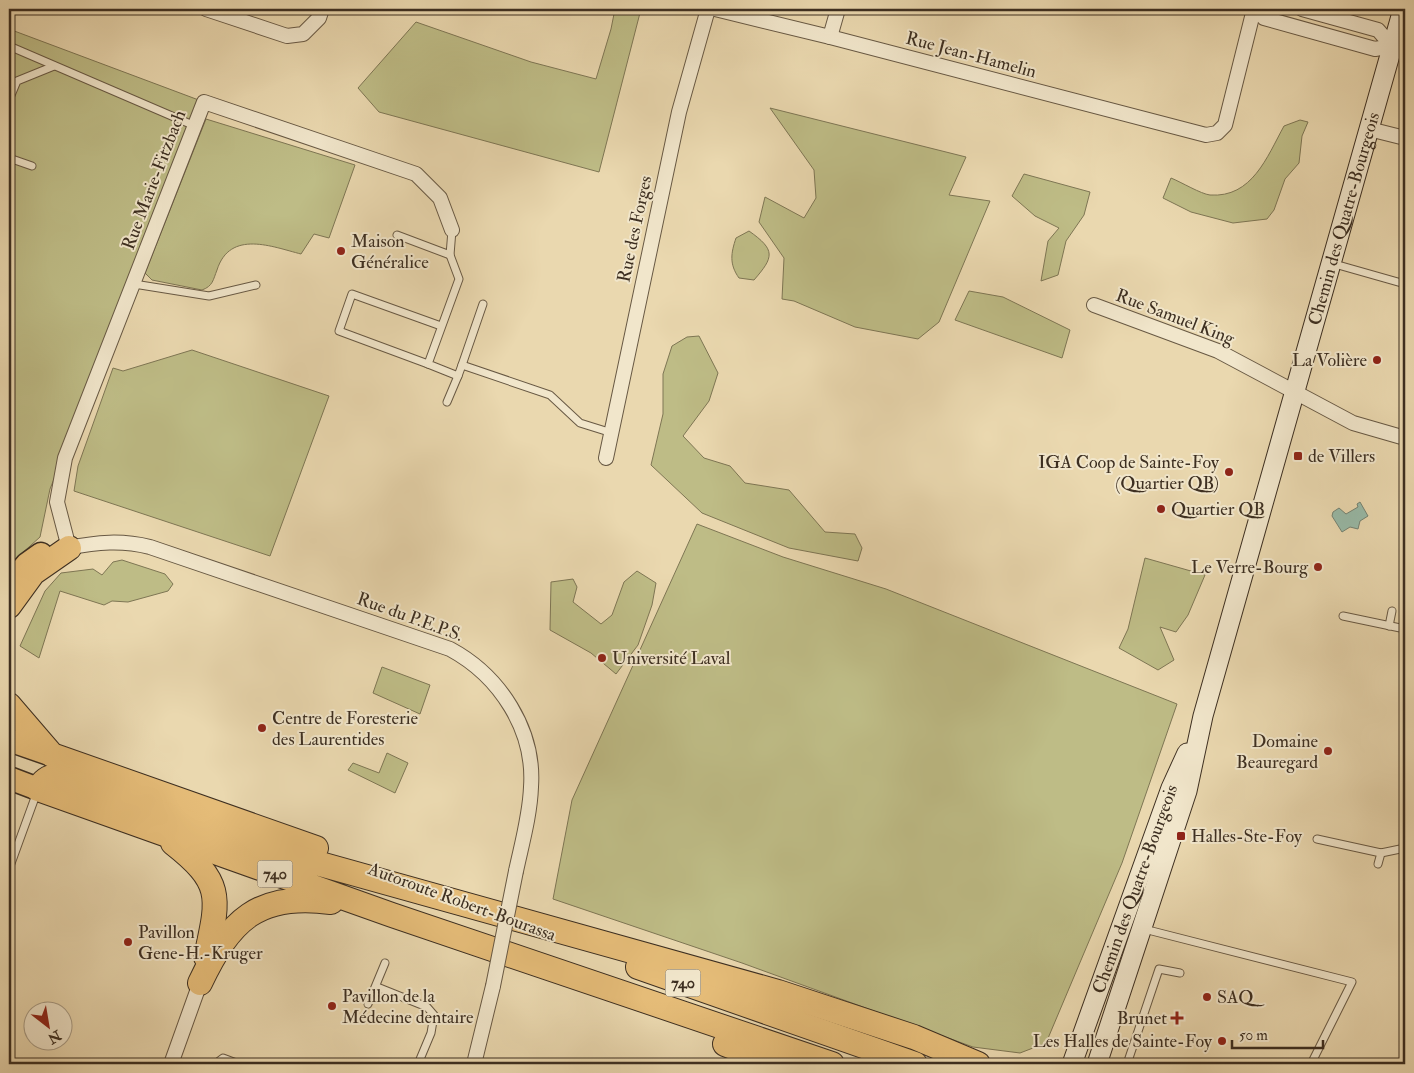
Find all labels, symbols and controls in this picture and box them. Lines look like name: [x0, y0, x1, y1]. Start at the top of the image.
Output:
street label: Rue Jean-Hamelin: [903, 27, 1039, 83]
street label: Rue Marie-Fitzbach: [117, 106, 191, 253]
street label: Chemin des Quatre-Bourgeois: [1303, 110, 1385, 328]
street label: Rue des Forges: [612, 174, 658, 284]
place label: Maison Généralice: [351, 230, 429, 274]
marker: Maison Généralice: [335, 245, 347, 257]
street label: Rue Samuel King: [1112, 284, 1239, 351]
place label: La Volière: [1292, 349, 1367, 372]
marker: La Volière: [1371, 354, 1383, 366]
place label: de Villers: [1308, 445, 1375, 468]
marker: de Villers: [1292, 450, 1304, 462]
place label: IGA Coop de Sainte-Foy (Quartier QB): [1038, 451, 1220, 495]
marker: IGA Coop de Sainte-Foy (Quartier QB): [1223, 466, 1235, 478]
place label: Quartier QB: [1171, 498, 1265, 521]
marker: Quartier QB: [1155, 503, 1167, 515]
place label: Le Verre-Bourg: [1191, 556, 1309, 579]
marker: Le Verre-Bourg: [1312, 561, 1324, 573]
street label: Rue du P.E.P.S.: [354, 587, 466, 647]
place label: Université Laval: [612, 647, 731, 670]
marker: Université Laval: [596, 652, 608, 664]
place label: Centre de Foresterie des Laurentides: [272, 707, 418, 751]
marker: Centre de Foresterie des Laurentides: [256, 722, 268, 734]
place label: Domaine Beauregard: [1236, 730, 1318, 774]
marker: Domaine Beauregard: [1322, 745, 1334, 757]
street label: Chemin des Quatre-Bourgeois: [1087, 781, 1183, 997]
place label: Halles-Ste-Foy: [1191, 825, 1303, 848]
marker: Halles-Ste-Foy: [1175, 830, 1187, 842]
street label: Autoroute Robert-Bourassa: [364, 857, 560, 947]
road number: 740: [258, 861, 292, 888]
place label: Pavillon Gene-H.-Kruger: [138, 921, 263, 965]
marker: Pavillon Gene-H.-Kruger: [122, 936, 134, 948]
road number: 740: [666, 970, 700, 996]
place label: Pavillon de la Médecine dentaire: [342, 985, 474, 1029]
place label: SAQ: [1217, 986, 1265, 1009]
marker: SAQ: [1201, 991, 1213, 1003]
north arrow: [22, 1000, 72, 1050]
marker: Pavillon de la Médecine dentaire: [326, 1000, 338, 1012]
place label: Brunet: [1117, 1007, 1167, 1030]
marker: Brunet: [1171, 1012, 1183, 1024]
scale bar: [1232, 1018, 1323, 1050]
text: N: [44, 1026, 65, 1047]
text: 50 m: [1239, 1026, 1268, 1045]
place label: Les Halles de Sainte-Foy: [1033, 1030, 1213, 1053]
marker: Les Halles de Sainte-Foy: [1216, 1035, 1228, 1047]

